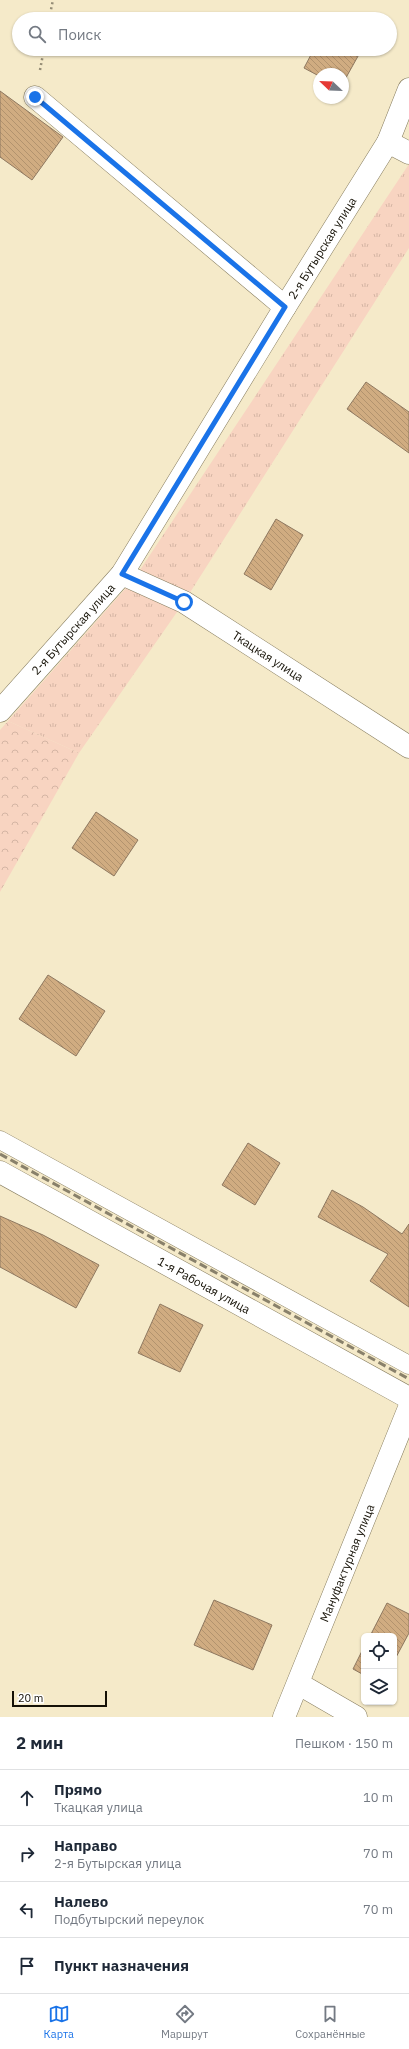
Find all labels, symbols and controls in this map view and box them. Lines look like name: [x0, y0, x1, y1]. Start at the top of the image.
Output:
search box: [12, 12, 397, 56]
icon: search: [26, 23, 48, 45]
text: Поиск: [58, 25, 101, 44]
north arrow: [313, 68, 349, 104]
route end: [26, 88, 44, 106]
street label: 2-я Бутырская улица: [284, 194, 360, 302]
street label: 2-я Бутырская улица: [28, 580, 118, 678]
route start: [175, 593, 193, 611]
street label: Ткацкая улица: [230, 627, 307, 685]
street label: 1-я Рабочая улица: [155, 1253, 253, 1317]
street label: Мануфактурная улица: [316, 1501, 378, 1624]
map controls: [361, 1633, 397, 1705]
button: locate: [361, 1633, 397, 1669]
button: layers: [361, 1669, 397, 1705]
scale bar: [12, 1689, 107, 1708]
text: 20 m: [18, 1691, 43, 1705]
text: 2 мин: [16, 1732, 63, 1754]
text: Пешком · 150 m: [295, 1735, 393, 1752]
text: Прямо: [54, 1780, 102, 1799]
icon: ahead: [16, 1787, 38, 1809]
text: 10 m: [363, 1789, 393, 1806]
text: Ткацкая улица: [54, 1799, 143, 1816]
text: Направо: [54, 1836, 117, 1855]
icon: right: [16, 1843, 38, 1865]
text: 70 m: [363, 1845, 393, 1862]
text: 2-я Бутырская улица: [54, 1855, 181, 1872]
text: Налево: [54, 1892, 108, 1911]
icon: left: [16, 1899, 38, 1921]
text: 70 m: [363, 1901, 393, 1918]
text: Подбутырский переулок: [54, 1911, 204, 1928]
icon: arrive: [16, 1955, 38, 1977]
text: Пункт назначения: [54, 1956, 189, 1975]
tab: Карта: [44, 2003, 74, 2041]
tab: Маршрут: [161, 2003, 208, 2041]
tab: Сохранённые: [295, 2003, 365, 2041]

